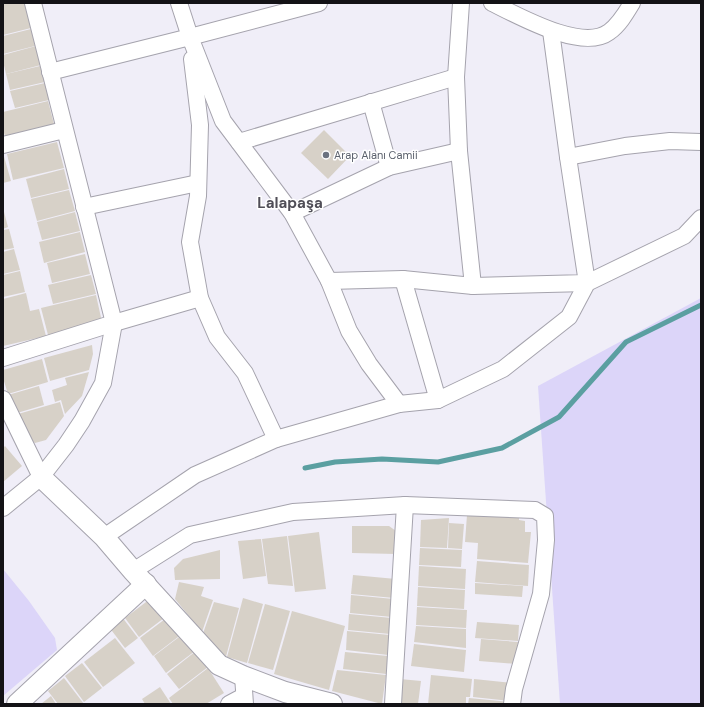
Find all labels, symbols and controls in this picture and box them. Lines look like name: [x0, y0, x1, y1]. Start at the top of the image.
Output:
place label: Arap Alanı Camii: [334, 148, 418, 162]
marker: Arap Alanı Camii: [321, 150, 331, 160]
district label: Lalapaşa: [257, 193, 323, 213]

